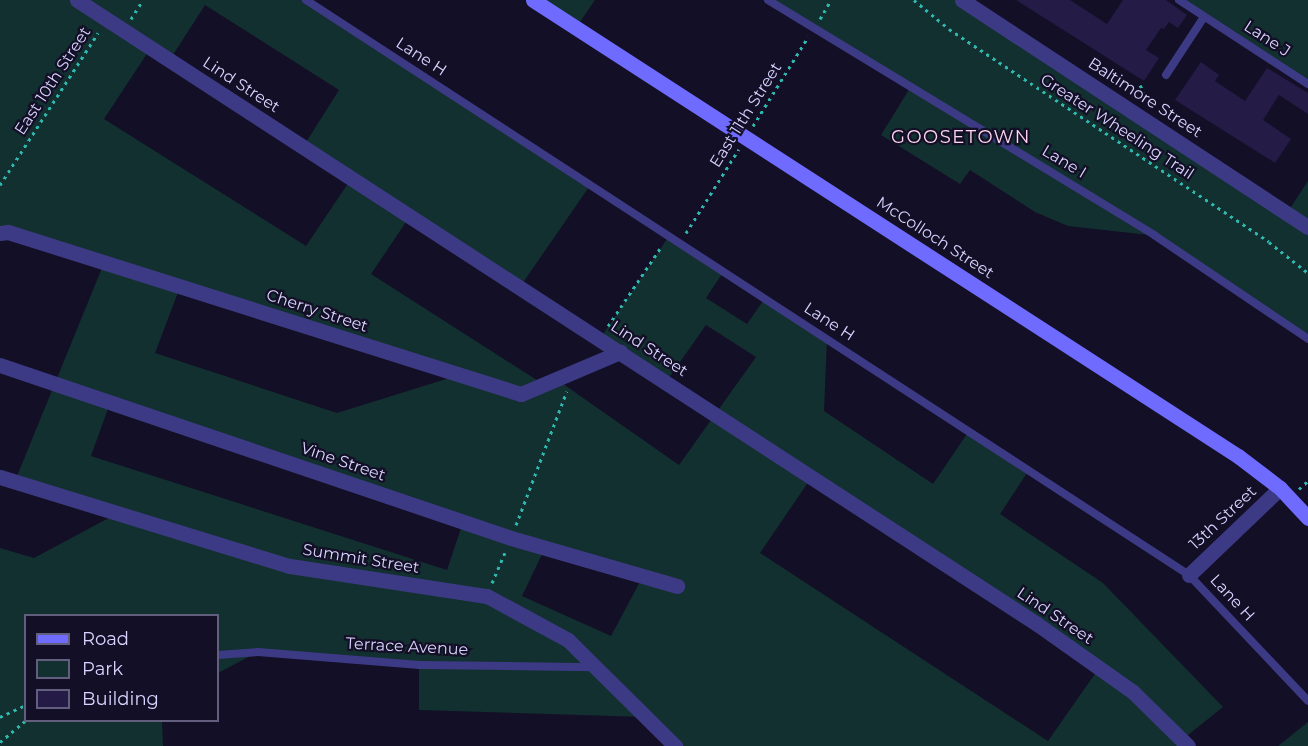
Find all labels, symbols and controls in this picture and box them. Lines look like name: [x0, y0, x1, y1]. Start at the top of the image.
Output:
street label: Lane J: [1240, 17, 1294, 61]
street label: East 10th Street: [11, 23, 95, 139]
street label: Lane H: [392, 34, 450, 80]
street label: Lind Street: [199, 53, 283, 117]
street label: Baltimore Street: [1084, 54, 1206, 142]
street label: East 11th Street: [706, 59, 786, 171]
street label: Greater Wheeling Trail: [1037, 70, 1197, 184]
district label: GOOSETOWN: [891, 126, 1031, 148]
street label: Lane I: [1038, 141, 1090, 183]
street label: McColloch Street: [873, 193, 997, 283]
street label: Cherry Street: [264, 286, 370, 336]
street label: Lane H: [800, 299, 858, 345]
street label: Lind Street: [607, 317, 691, 381]
street label: Vine Street: [298, 439, 388, 485]
street label: 13th Street: [1185, 482, 1261, 554]
street label: Summit Street: [301, 540, 421, 578]
street label: Lane H: [1206, 571, 1258, 625]
street label: Lind Street: [1013, 583, 1097, 649]
legend: [24, 614, 219, 722]
text: Road: [82, 628, 129, 650]
street label: Terrace Avenue: [345, 634, 469, 660]
text: Park: [82, 658, 123, 680]
text: Building: [82, 688, 159, 710]

